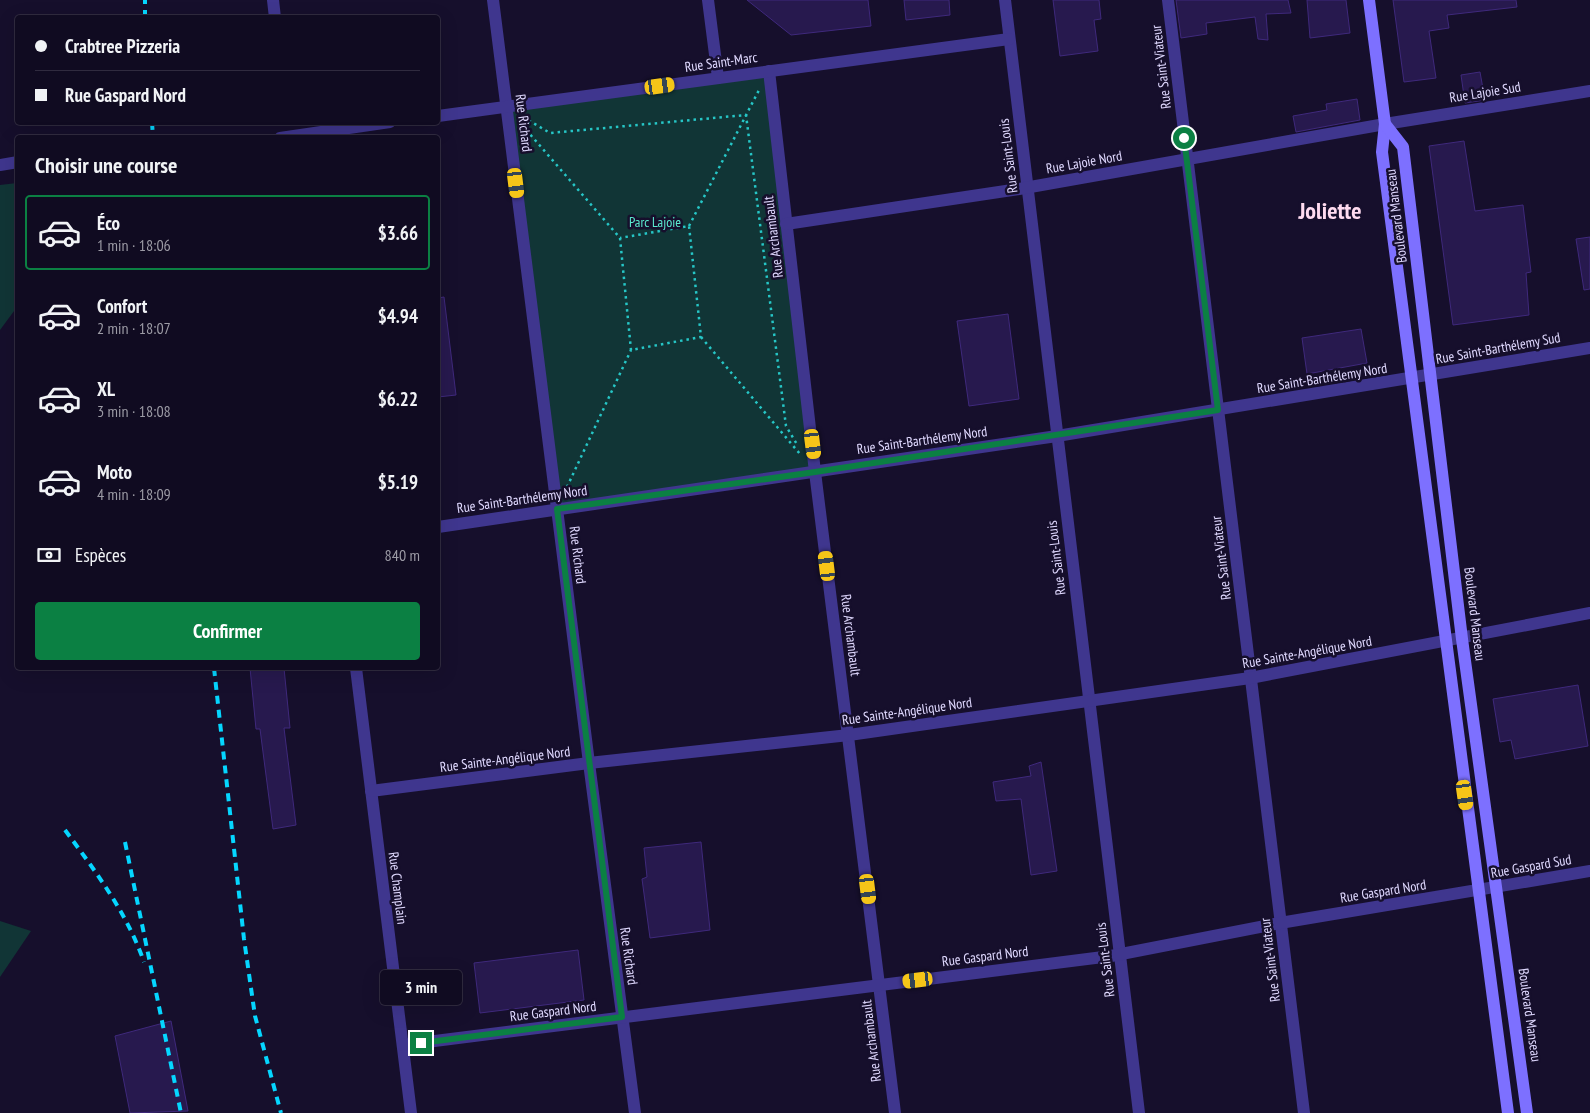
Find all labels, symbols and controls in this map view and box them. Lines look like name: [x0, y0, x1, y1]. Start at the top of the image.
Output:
street label: Rue Saint-Viateur: [1147, 24, 1175, 110]
text: Crabtree Pizzeria: [65, 34, 180, 58]
street label: Rue Saint-Marc: [683, 48, 759, 76]
car: [644, 76, 675, 96]
street label: Rue Lajoie Sud: [1448, 77, 1522, 107]
text: Rue Gaspard Nord: [65, 83, 186, 107]
street label: Rue Richard: [512, 93, 536, 153]
street label: Rue Saint-Louis: [994, 117, 1022, 194]
route start: [1173, 127, 1195, 149]
street label: Rue Lajoie Nord: [1044, 146, 1124, 178]
text: Choisir une course: [35, 151, 177, 179]
car: [506, 167, 525, 199]
street label: Boulevard Manseau: [1381, 168, 1411, 264]
street label: Rue Archambault: [759, 195, 787, 279]
district label: Joliette: [1297, 195, 1362, 226]
icon: car: [37, 210, 82, 255]
text: Éco: [97, 211, 120, 235]
park label: Parc Lajoie: [629, 213, 681, 231]
text: $3.66: [378, 221, 418, 245]
text: 1 min · 18:06: [97, 235, 171, 255]
icon: car: [37, 293, 82, 338]
text: Confort: [97, 294, 147, 318]
text: $4.94: [378, 304, 418, 328]
text: 2 min · 18:07: [97, 318, 171, 338]
street label: Rue Saint-Barthélemy Sud: [1434, 328, 1562, 368]
street label: Rue Saint-Barthélemy Nord: [1256, 359, 1388, 397]
icon: car: [37, 376, 82, 421]
text: XL: [97, 377, 115, 401]
text: $6.22: [378, 387, 418, 411]
text: 3 min · 18:08: [97, 401, 171, 421]
street label: Rue Saint-Barthélemy Nord: [856, 422, 988, 458]
car: [803, 428, 822, 460]
icon: car: [37, 459, 82, 504]
text: Moto: [97, 460, 132, 484]
text: $5.19: [378, 470, 418, 494]
street label: Rue Saint-Barthélemy Nord: [456, 481, 588, 517]
text: 4 min · 18:09: [97, 484, 171, 504]
street label: Rue Saint-Viateur: [1207, 515, 1235, 601]
street label: Rue Saint-Louis: [1042, 519, 1070, 596]
street label: Rue Richard: [566, 525, 590, 585]
icon: cash: [35, 541, 63, 569]
text: Espèces: [75, 543, 126, 567]
text: 840 m: [385, 545, 420, 565]
car: [817, 550, 836, 582]
street label: Boulevard Manseau: [1460, 566, 1490, 662]
street label: Rue Archambault: [837, 593, 865, 677]
button: Confirmer: [35, 602, 420, 660]
street label: Rue Sainte-Angélique Nord: [1241, 632, 1373, 672]
street label: Rue Sainte-Angélique Nord: [841, 693, 973, 729]
street label: Rue Sainte-Angélique Nord: [439, 742, 571, 776]
car: [1455, 779, 1474, 811]
street label: Rue Gaspard Sud: [1489, 850, 1573, 882]
street label: Rue Champlain: [385, 851, 411, 925]
car: [858, 873, 877, 905]
street label: Rue Gaspard Nord: [1339, 875, 1427, 907]
street label: Rue Saint-Viateur: [1256, 917, 1284, 1003]
street label: Rue Saint-Louis: [1091, 921, 1119, 998]
street label: Rue Richard: [616, 926, 642, 986]
street label: Rue Gaspard Nord: [941, 942, 1029, 970]
street label: Boulevard Manseau: [1515, 967, 1545, 1063]
callout: 3 min: [380, 970, 462, 1006]
car: [902, 971, 933, 989]
text: 3 min: [405, 977, 437, 997]
street label: Rue Gaspard Nord: [509, 997, 597, 1025]
street label: Rue Archambault: [857, 999, 885, 1083]
route end: [410, 1032, 432, 1054]

